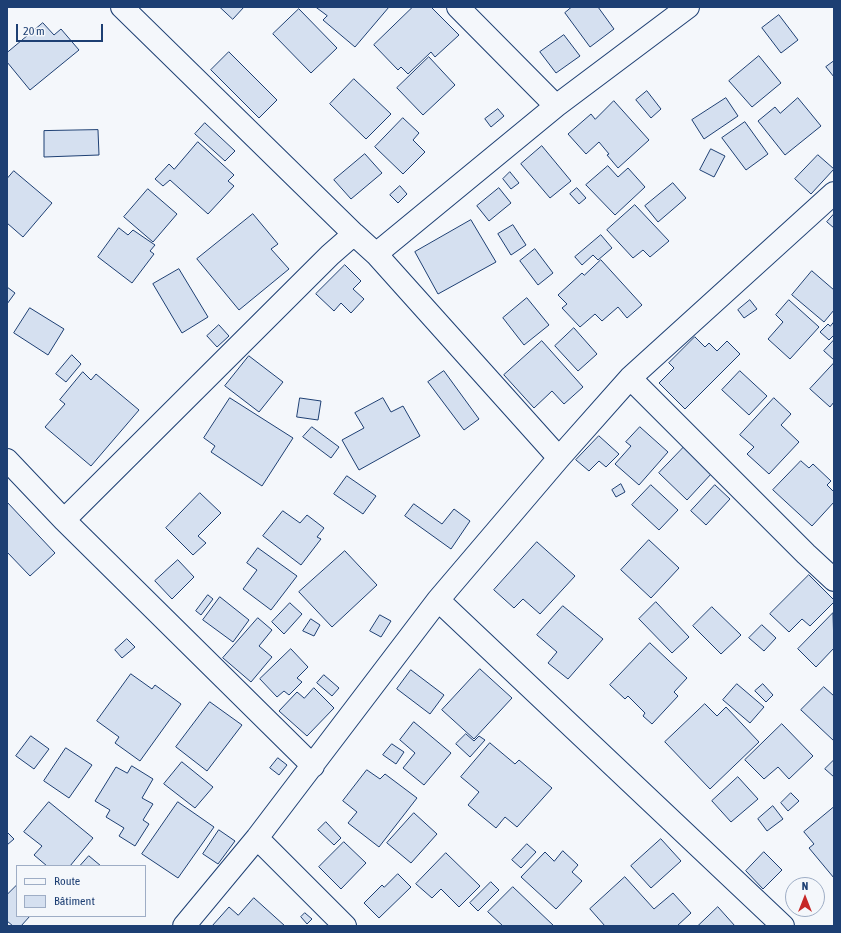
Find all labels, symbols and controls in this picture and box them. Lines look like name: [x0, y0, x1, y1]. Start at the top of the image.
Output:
scale bar: [18, 16, 105, 42]
text: 20 m: [23, 24, 45, 38]
legend: [16, 865, 146, 917]
text: Route: [54, 874, 80, 888]
north arrow: [785, 877, 825, 917]
text: N: [802, 880, 808, 892]
text: Bâtiment: [54, 894, 95, 908]

